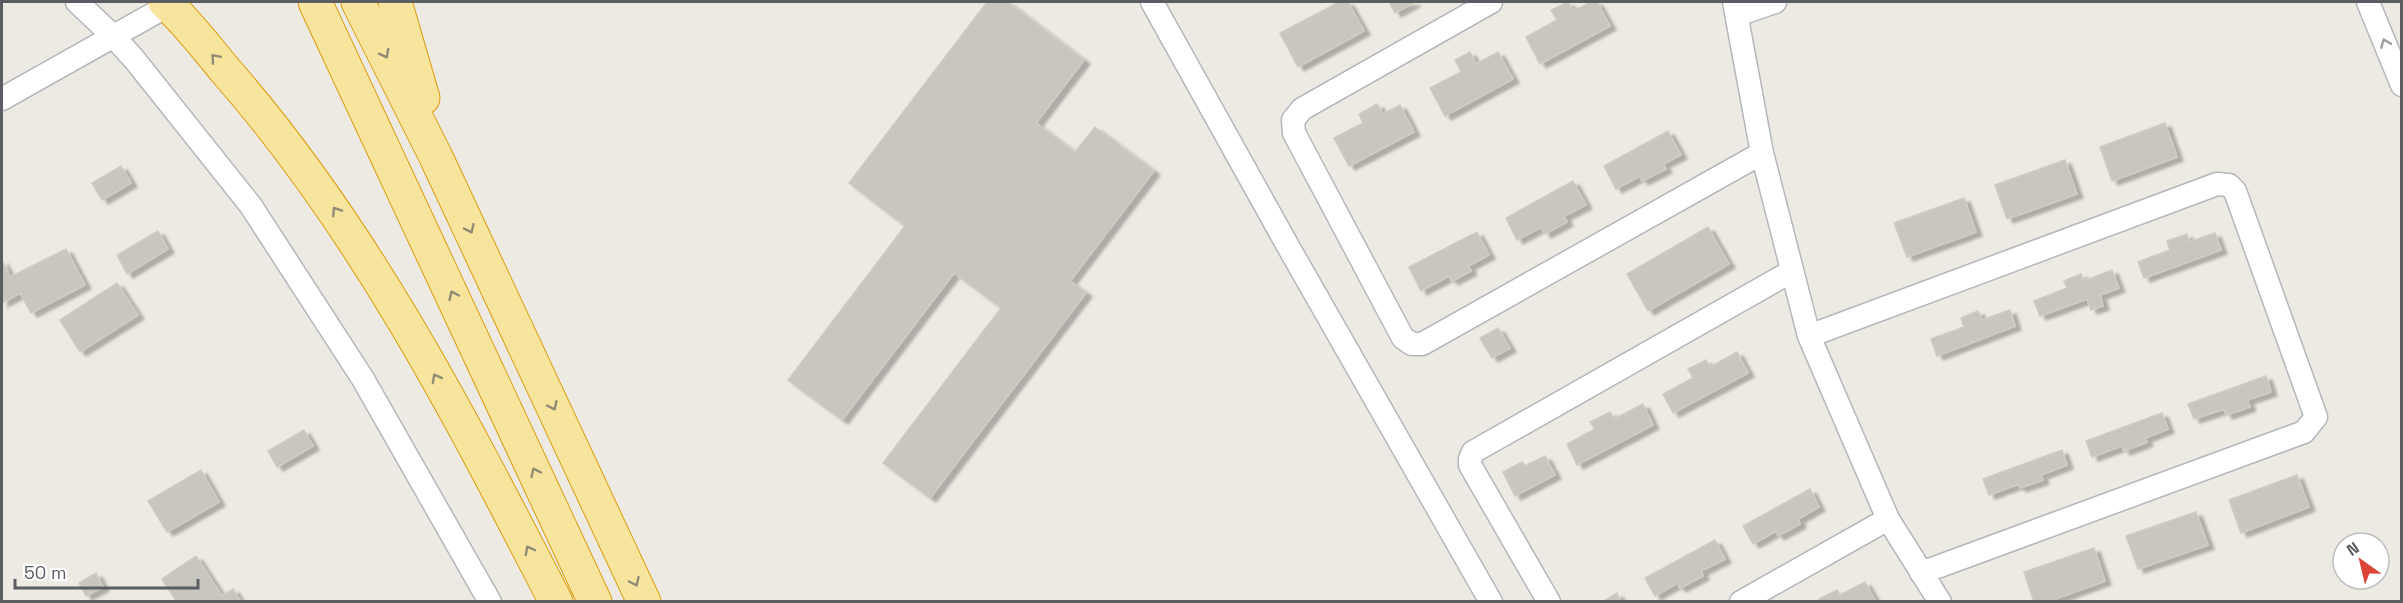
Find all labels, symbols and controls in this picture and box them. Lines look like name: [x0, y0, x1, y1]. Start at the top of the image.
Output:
one-way arrow: [2380, 38, 2392, 49]
one-way arrow: [377, 47, 389, 58]
one-way arrow: [211, 54, 222, 65]
one-way arrow: [332, 207, 343, 218]
one-way arrow: [463, 223, 475, 234]
one-way arrow: [448, 291, 460, 302]
one-way arrow: [432, 374, 443, 385]
one-way arrow: [545, 399, 557, 410]
one-way arrow: [531, 467, 543, 478]
north arrow: [2331, 531, 2391, 591]
text: N: [2343, 537, 2363, 561]
one-way arrow: [525, 545, 536, 556]
scale bar: [15, 552, 198, 590]
text: 50 m: [24, 561, 66, 584]
one-way arrow: [627, 576, 639, 587]

